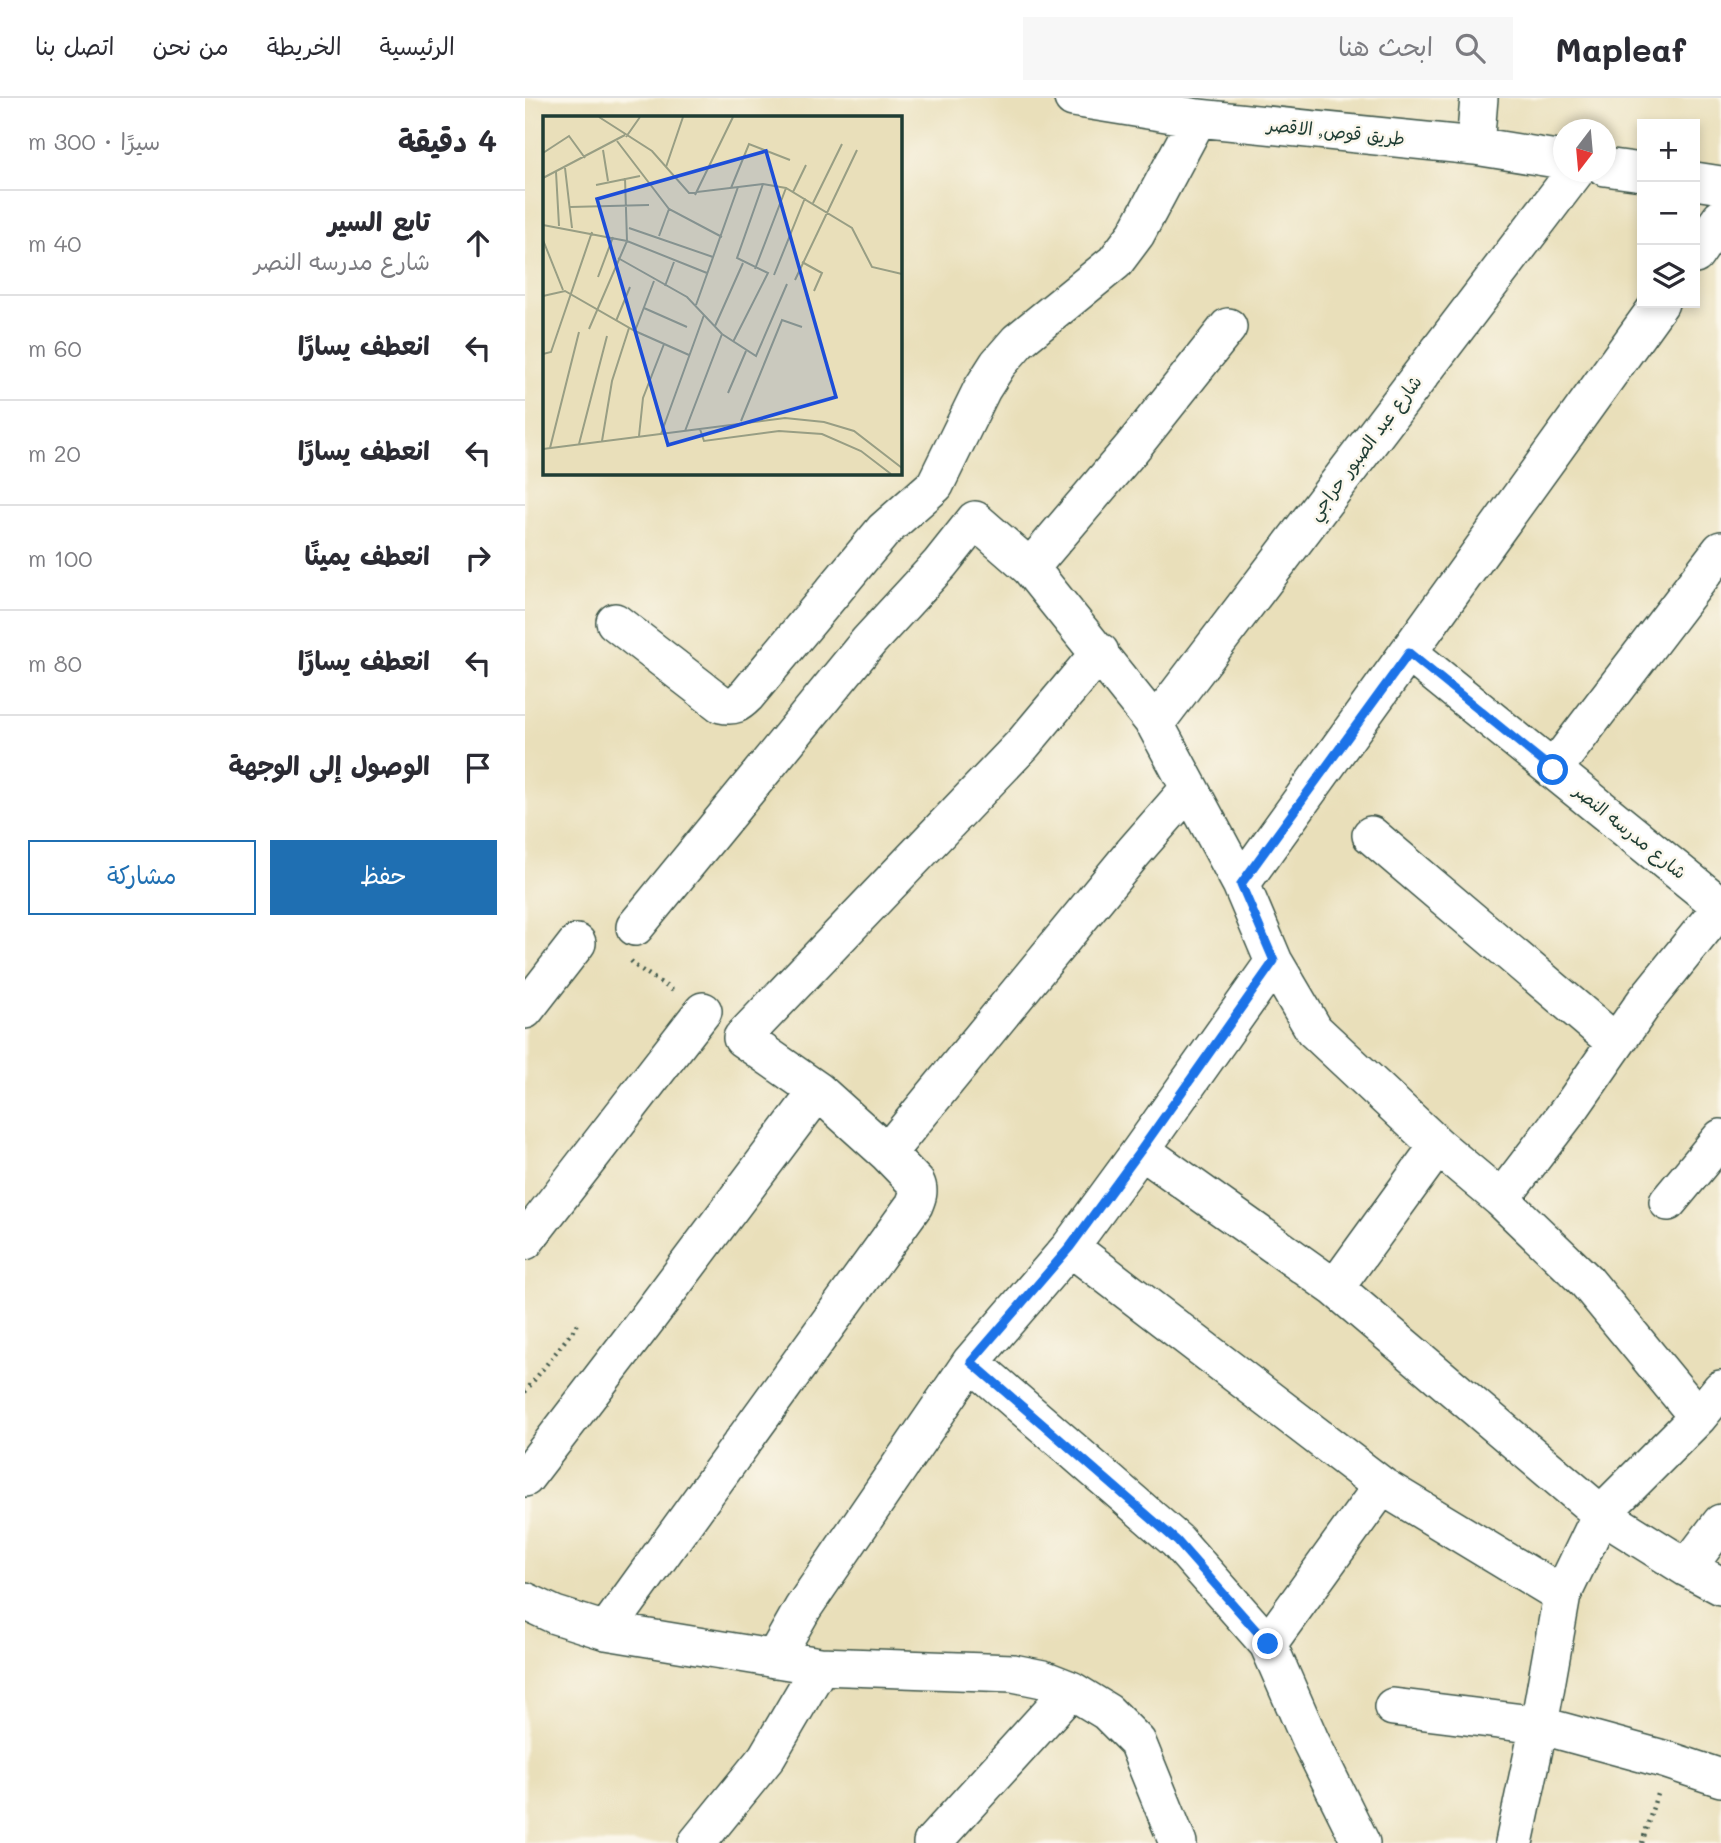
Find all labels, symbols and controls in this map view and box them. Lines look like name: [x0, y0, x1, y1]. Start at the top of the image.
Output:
search box: [1023, 17, 1513, 80]
text: Mapleaf: [1555, 27, 1686, 70]
text: ابحث هنا: [1338, 29, 1433, 63]
icon: search: [1451, 29, 1489, 67]
text: اتصل بنا: [35, 30, 114, 61]
text: من نحن: [152, 30, 229, 61]
text: الخريطة: [267, 30, 342, 61]
text: الرئيسية: [380, 30, 455, 61]
street label: طريق قوص, الاقصر: [1264, 112, 1406, 150]
inset map: [543, 116, 901, 474]
north arrow: [1553, 119, 1616, 182]
map controls: [1637, 119, 1700, 308]
button: +: [1637, 119, 1700, 182]
text: 4 دقيقة: [398, 120, 497, 160]
text: سيرًا · 300 m: [28, 126, 160, 156]
button: −: [1637, 182, 1700, 245]
text: تابع السير: [328, 204, 430, 238]
icon: ahead: [459, 224, 497, 262]
text: 40 m: [28, 228, 81, 258]
button: layers: [1637, 245, 1700, 308]
text: شارع مدرسه النصر: [254, 246, 430, 276]
text: انعطف يسارًا: [298, 328, 430, 362]
icon: left: [459, 329, 497, 367]
text: 60 m: [28, 333, 82, 363]
street label: شارع عبد الصبور حراجي: [1302, 370, 1431, 528]
text: انعطف يسارًا: [298, 433, 430, 467]
icon: left: [459, 434, 497, 472]
text: 20 m: [28, 438, 81, 468]
text: انعطف يمينًا: [305, 538, 430, 572]
icon: right: [459, 539, 497, 577]
text: 100 m: [28, 543, 92, 573]
text: انعطف يسارًا: [298, 643, 430, 677]
icon: left: [459, 644, 497, 682]
text: 80 m: [28, 648, 82, 678]
text: الوصول إلى الوجهة: [228, 748, 430, 782]
icon: arrive: [459, 749, 497, 787]
route start: [1537, 754, 1568, 785]
street label: شارع مدرسه النصر: [1567, 777, 1692, 885]
button: مشاركة: [28, 840, 256, 915]
button: حفظ: [270, 840, 497, 915]
route end: [1252, 1628, 1283, 1659]

